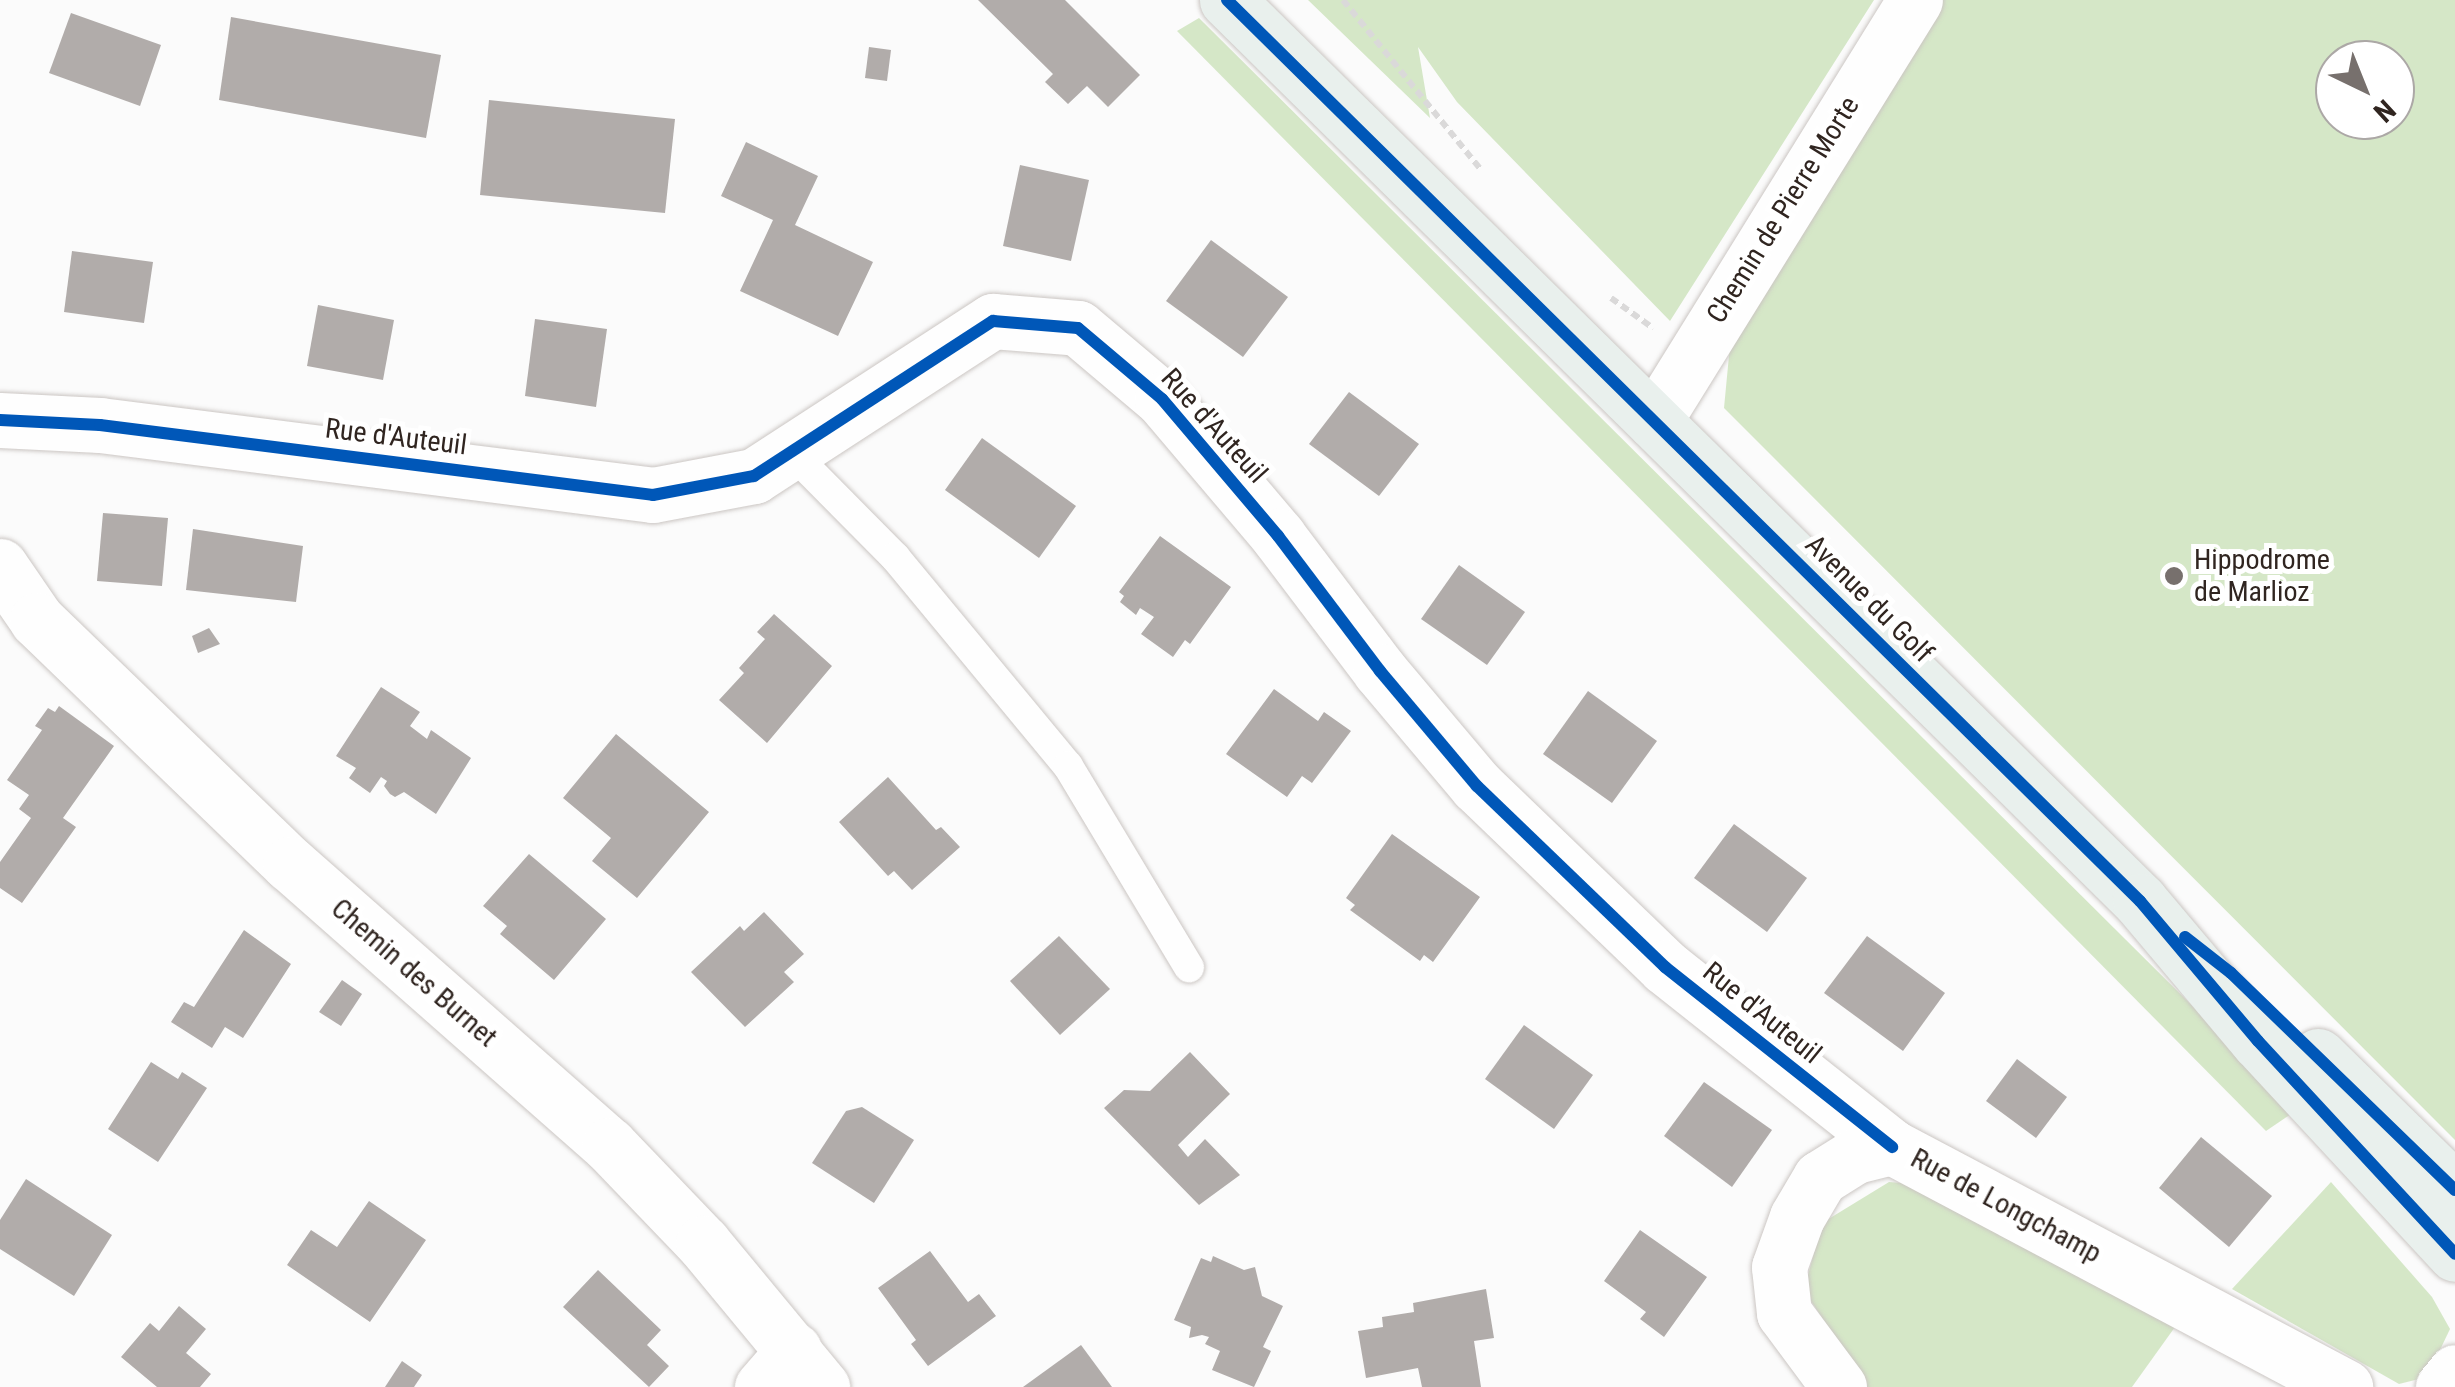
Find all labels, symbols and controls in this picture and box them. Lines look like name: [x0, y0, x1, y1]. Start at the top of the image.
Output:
north arrow: [2315, 40, 2415, 140]
street label: Chemin de Pierre Morte: [1700, 91, 1866, 329]
text: N: [2367, 93, 2402, 129]
street label: Rue d'Auteuil: [1154, 362, 1274, 490]
street label: Rue d'Auteuil: [323, 412, 469, 462]
street label: Avenue du Golf: [1798, 528, 1940, 670]
place label: Hippodrome de Marlioz: [2194, 543, 2330, 609]
marker: Hippodrome de Marlioz: [2163, 565, 2185, 587]
street label: Chemin des Burnet: [324, 892, 504, 1054]
street label: Rue d'Auteuil: [1696, 955, 1828, 1071]
street label: Rue de Longchamp: [1905, 1142, 2107, 1270]

